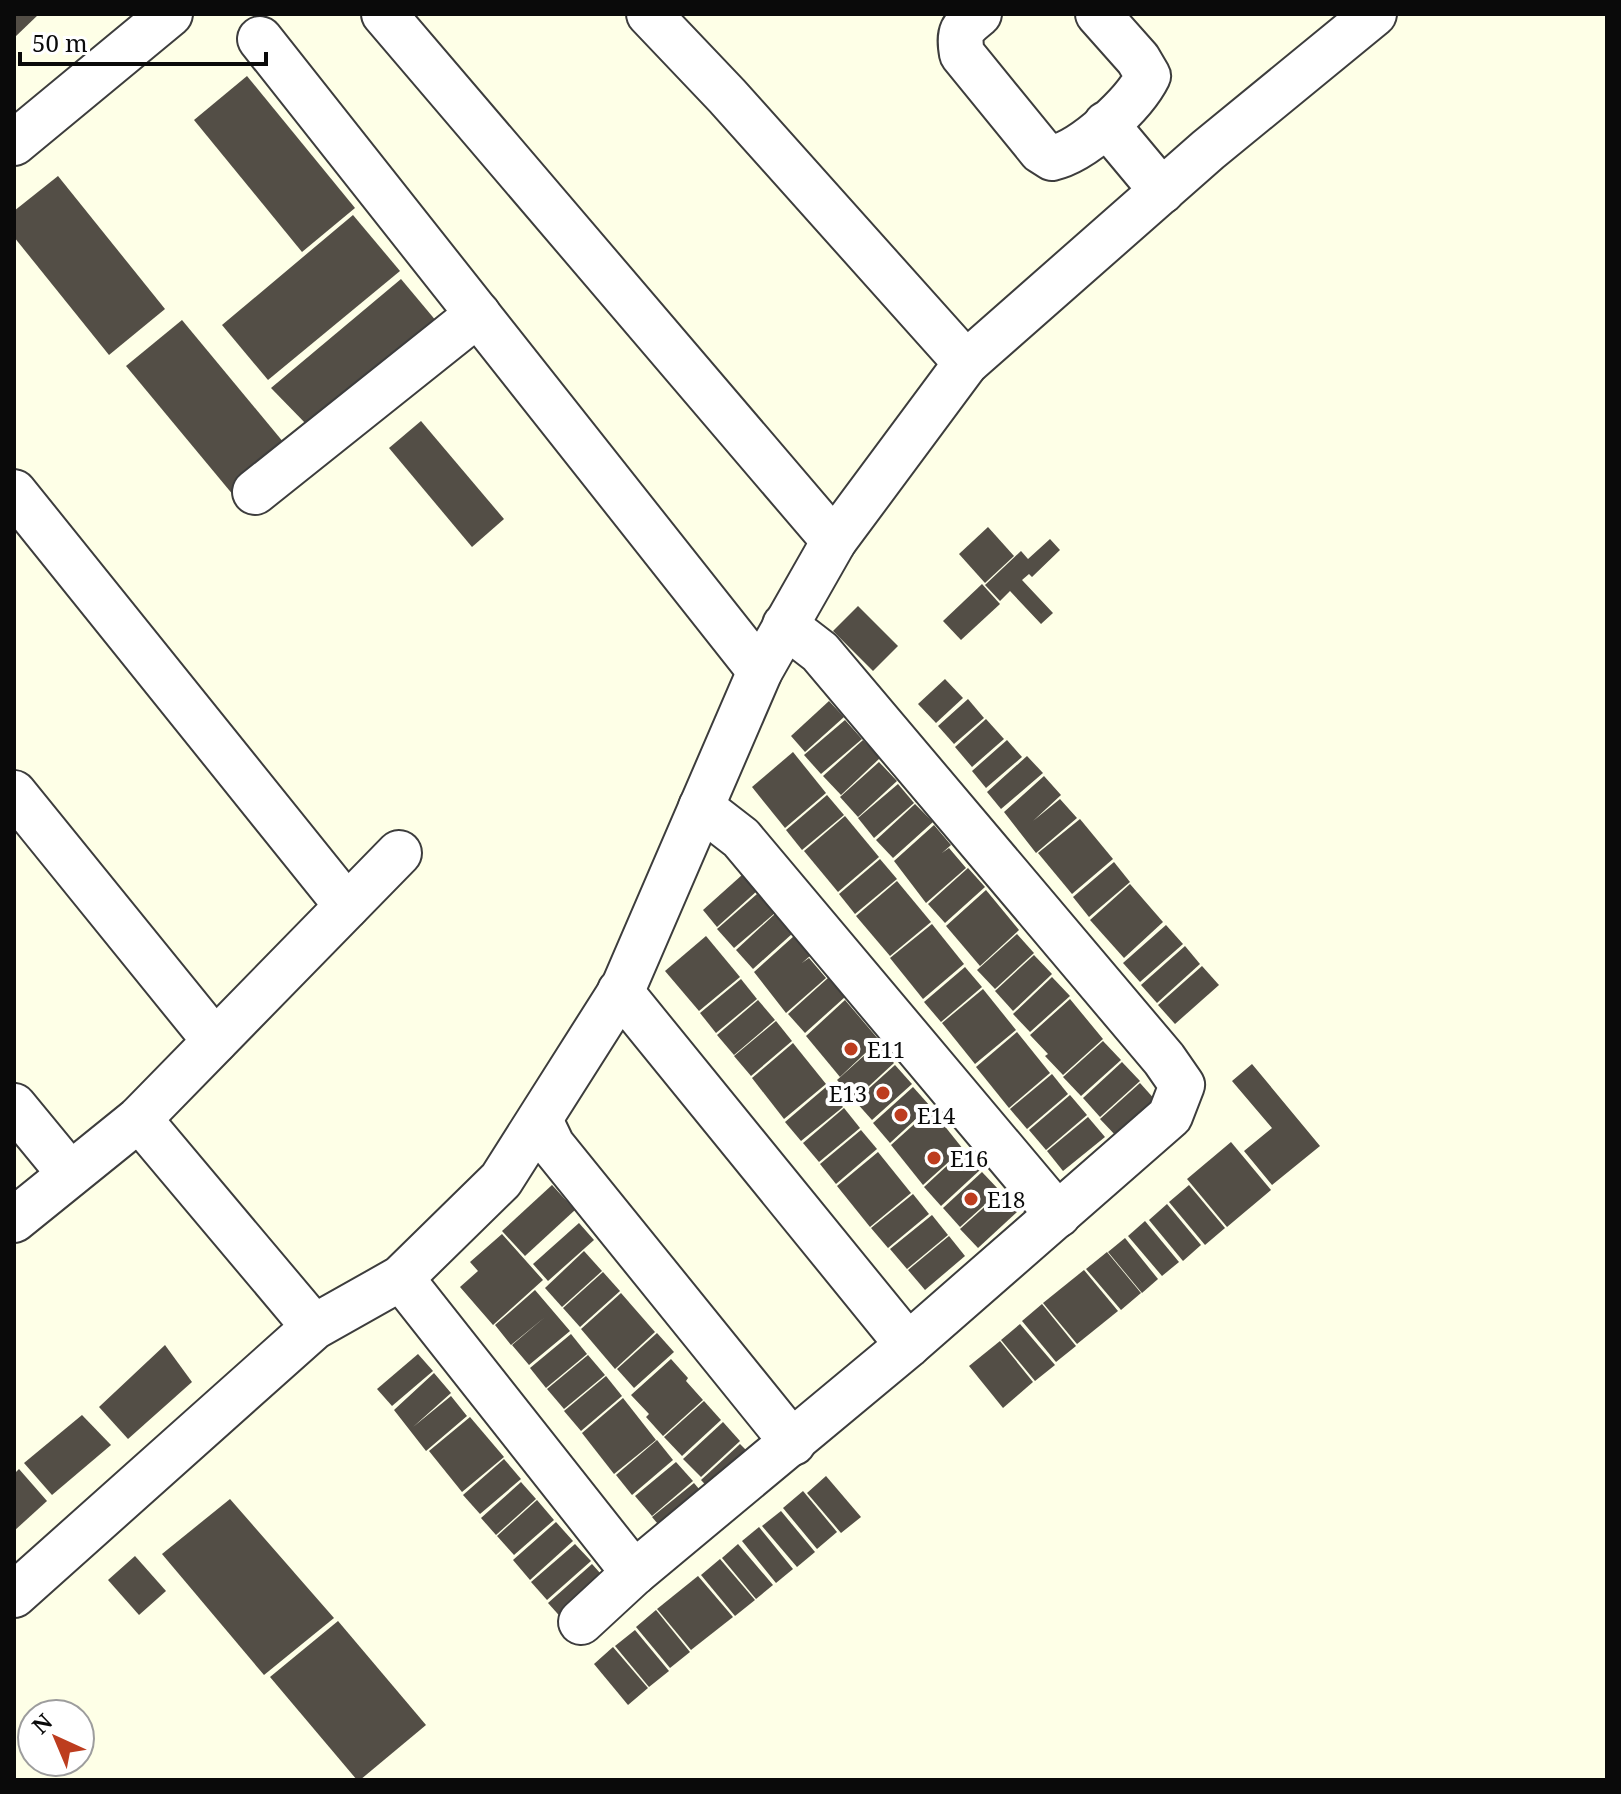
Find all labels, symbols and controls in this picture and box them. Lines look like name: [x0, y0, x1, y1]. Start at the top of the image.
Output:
scale bar: [20, 16, 266, 66]
text: 50 m: [32, 26, 88, 59]
place label: E11: [867, 1034, 905, 1064]
marker: E11: [842, 1040, 860, 1058]
place label: E13: [829, 1078, 867, 1108]
marker: E13: [874, 1084, 892, 1102]
place label: E14: [917, 1100, 955, 1130]
marker: E14: [892, 1106, 910, 1124]
place label: E16: [950, 1143, 988, 1173]
marker: E16: [925, 1149, 943, 1167]
place label: E18: [987, 1184, 1025, 1214]
marker: E18: [962, 1190, 980, 1208]
north arrow: [16, 1698, 96, 1778]
text: N: [25, 1706, 58, 1740]

